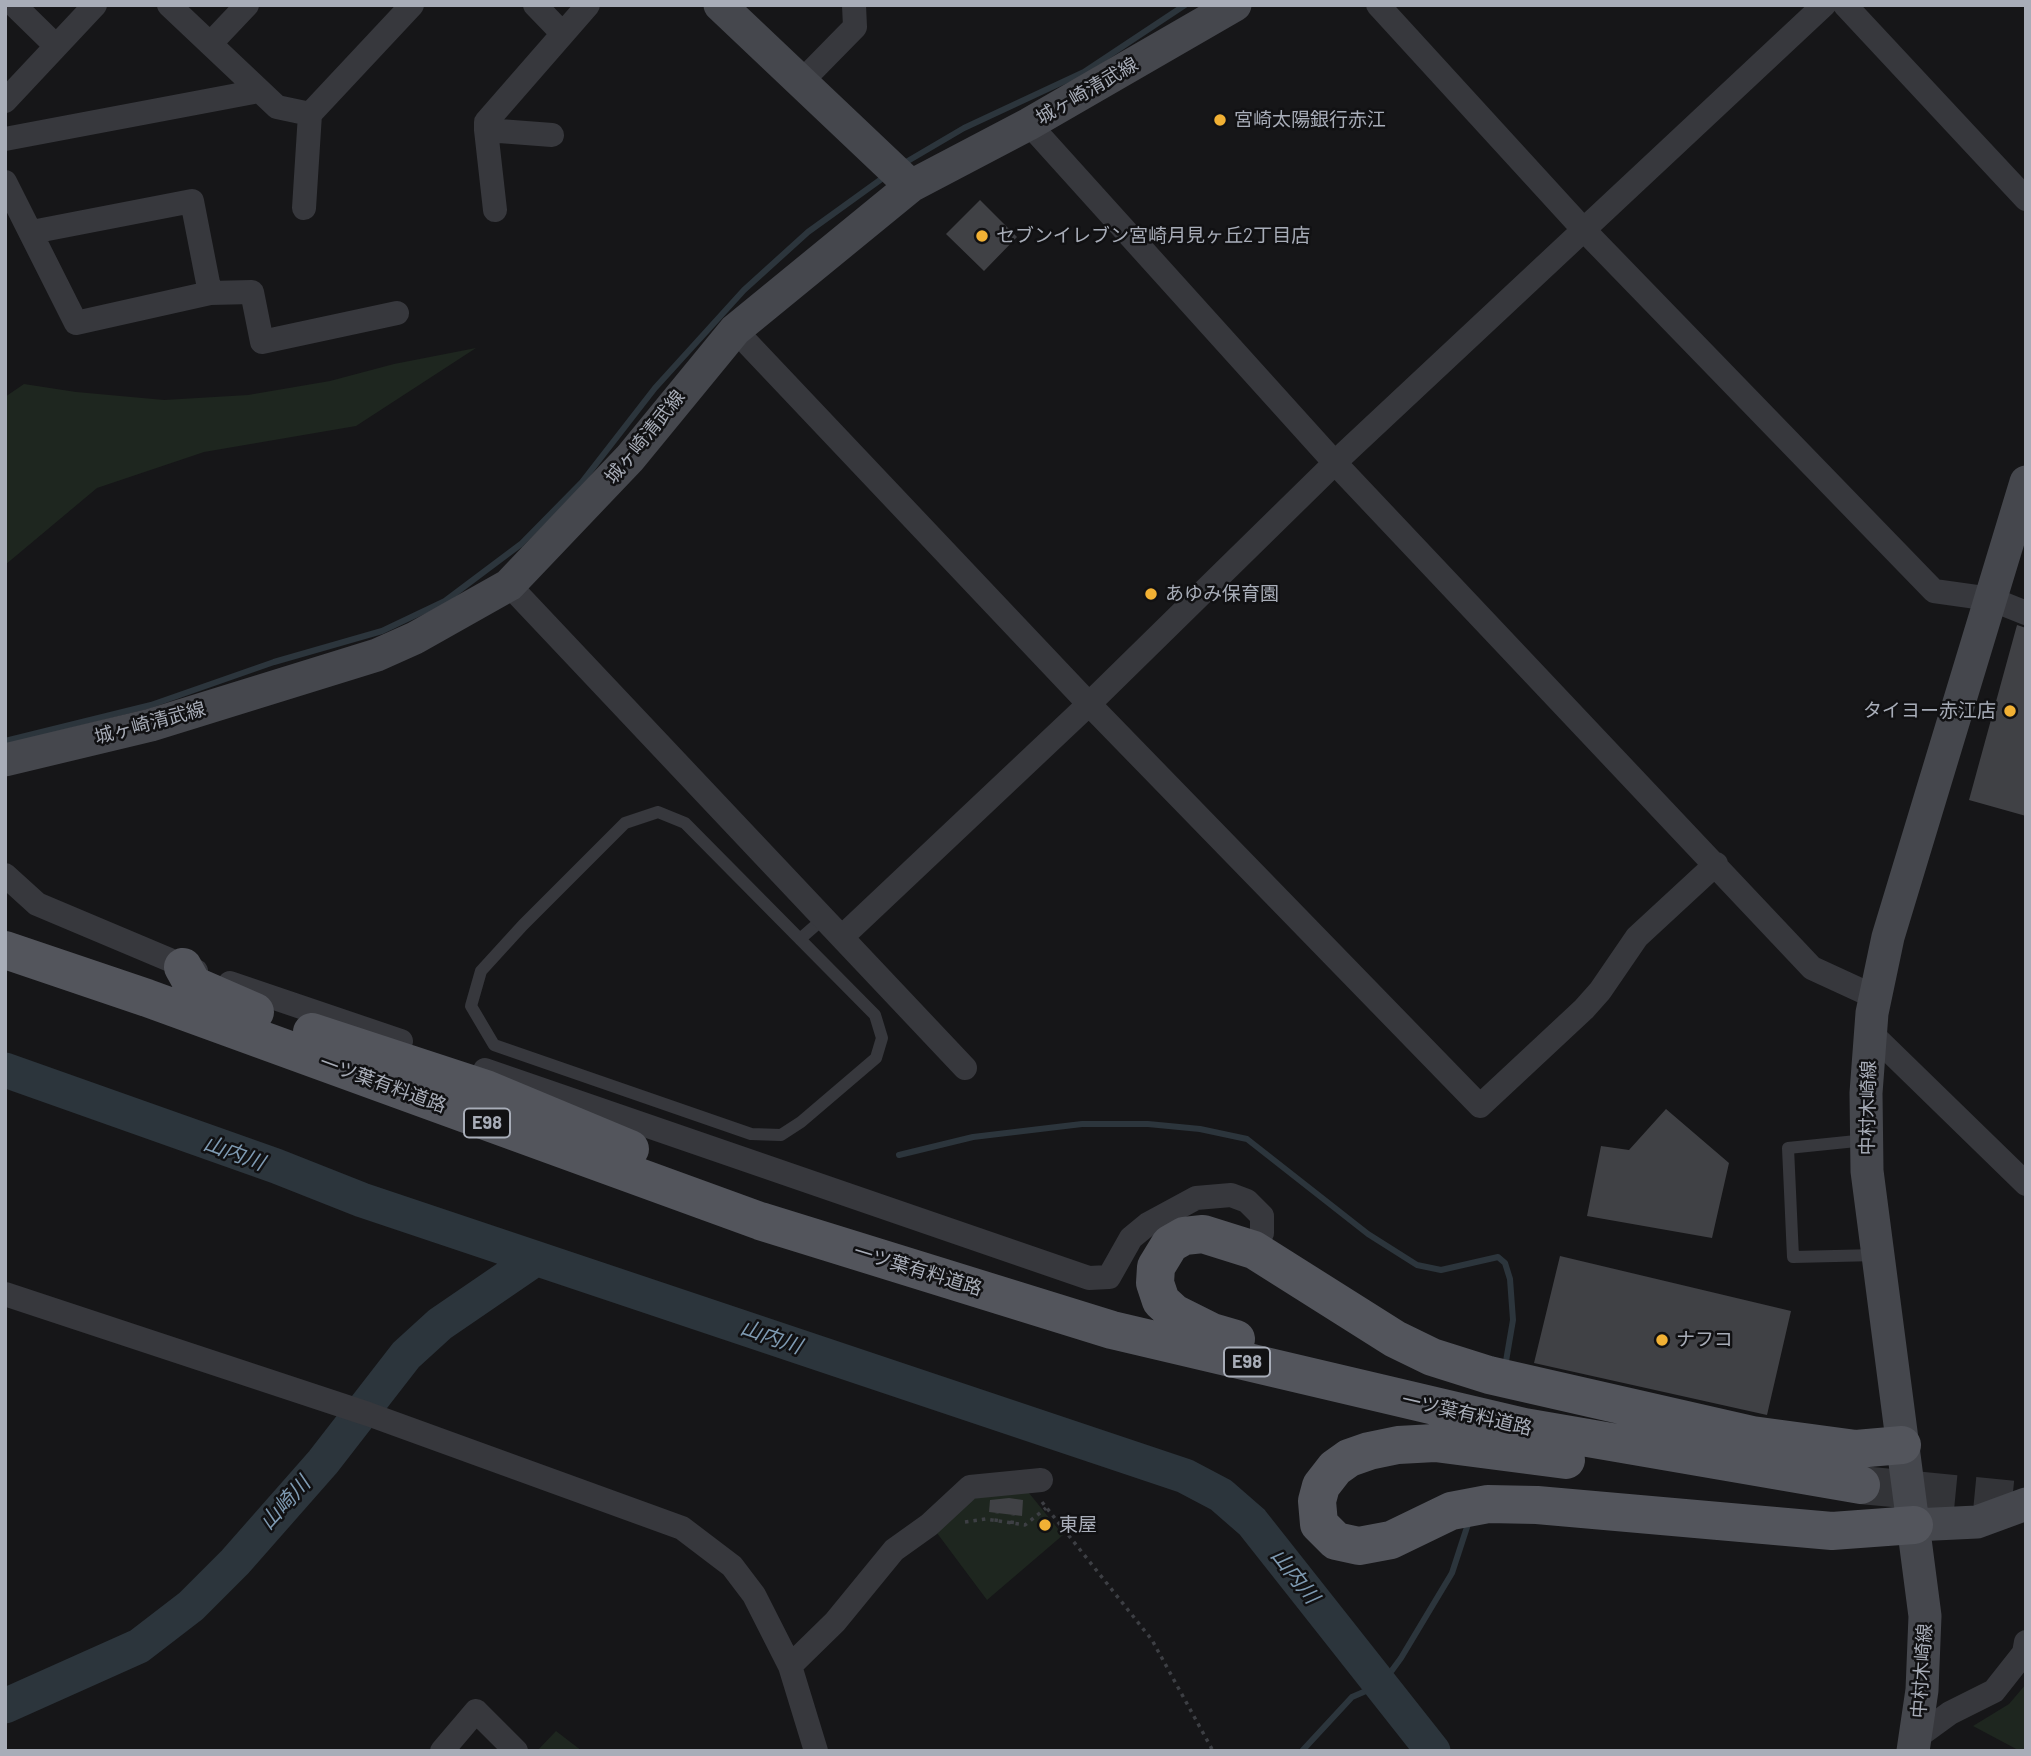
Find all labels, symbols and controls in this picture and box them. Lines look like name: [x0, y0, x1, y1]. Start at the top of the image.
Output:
street label: 城ヶ崎清武線: [1032, 53, 1142, 129]
place label: 宮崎太陽銀行赤江: [1234, 109, 1386, 131]
marker: 宮崎太陽銀行赤江: [1212, 112, 1228, 128]
place label: セブンイレブン宮崎月見ヶ丘2丁目店: [996, 225, 1310, 247]
marker: セブンイレブン宮崎月見ヶ丘2丁目店: [974, 228, 990, 244]
street label: 城ヶ崎清武線: [600, 386, 690, 488]
place label: あゆみ保育園: [1165, 583, 1279, 605]
marker: あゆみ保育園: [1143, 586, 1159, 602]
street label: 城ヶ崎清武線: [92, 697, 208, 749]
place label: タイヨー赤江店: [1863, 700, 1996, 722]
marker: タイヨー赤江店: [2002, 703, 2018, 719]
street label: 一ツ葉有料道路: [317, 1051, 449, 1117]
street label: 中村木崎線: [1856, 1060, 1880, 1156]
road number: E98: [464, 1108, 510, 1138]
water label: 山内川: [200, 1130, 268, 1176]
street label: 一ツ葉有料道路: [851, 1240, 985, 1300]
water label: 山内川: [737, 1315, 805, 1359]
place label: ナフコ: [1676, 1329, 1733, 1351]
marker: ナフコ: [1654, 1332, 1670, 1348]
road number: E98: [1224, 1348, 1270, 1377]
street label: 一ツ葉有料道路: [1400, 1388, 1534, 1440]
water label: 山崎川: [255, 1471, 315, 1535]
place label: 東屋: [1059, 1514, 1097, 1536]
marker: 東屋: [1037, 1517, 1053, 1533]
water label: 山内川: [1266, 1543, 1324, 1609]
street label: 中村木崎線: [1907, 1623, 1937, 1719]

